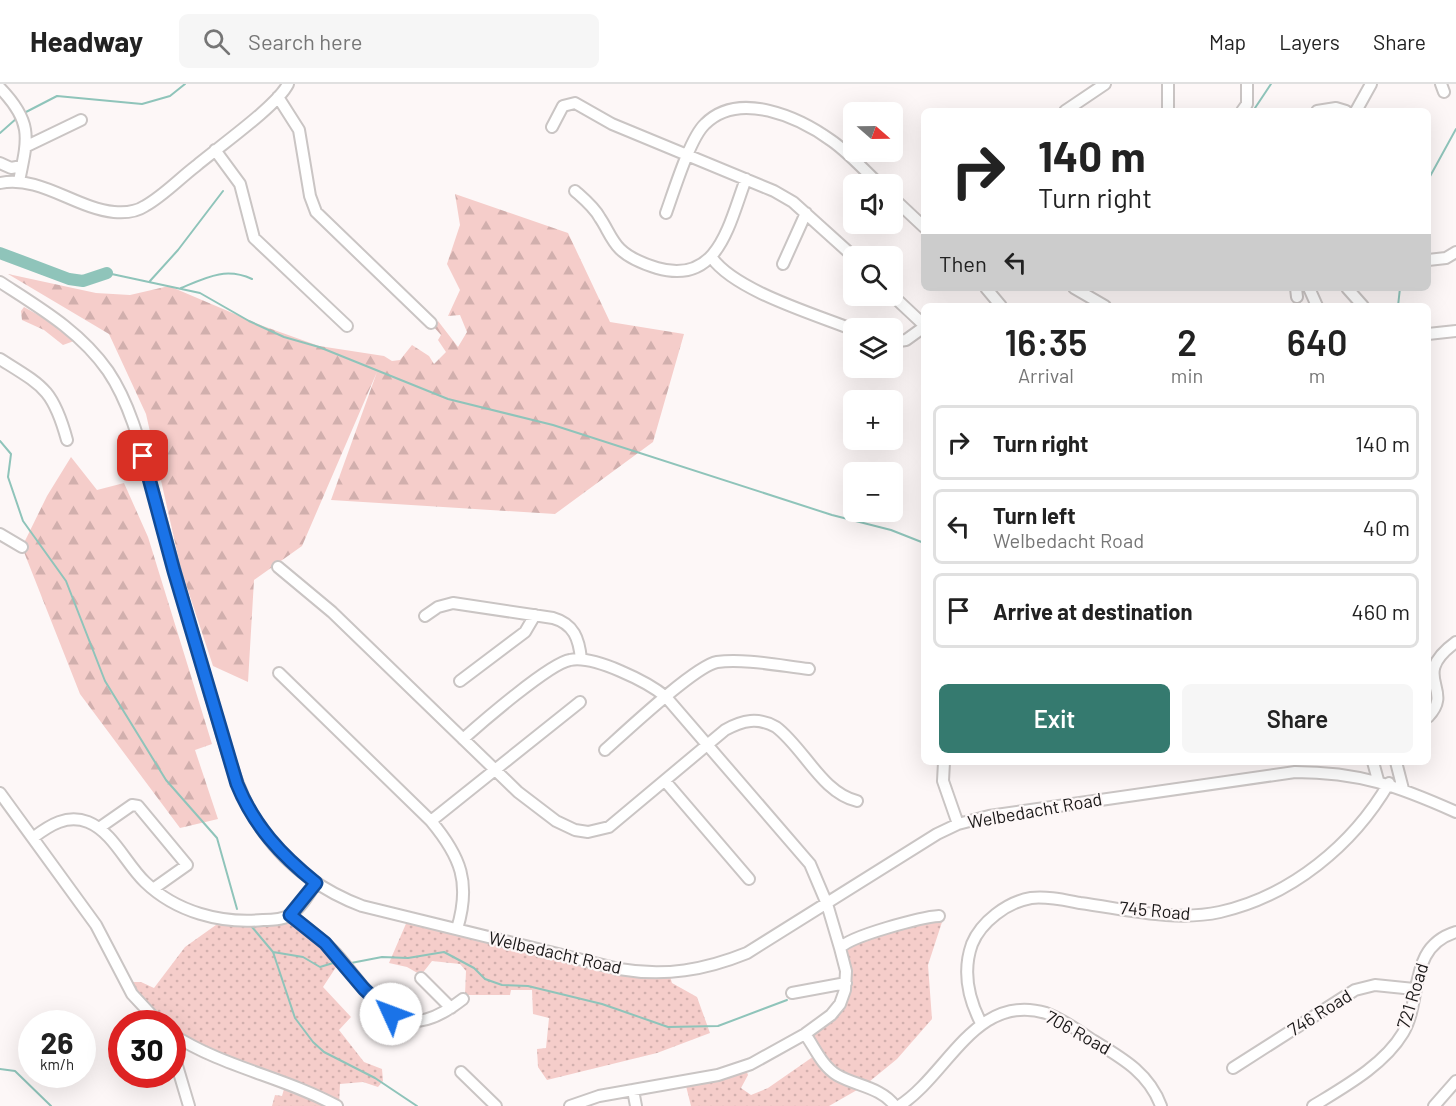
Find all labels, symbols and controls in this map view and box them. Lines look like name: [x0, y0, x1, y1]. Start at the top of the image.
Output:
search box: [179, 14, 599, 68]
text: Headway: [30, 24, 143, 58]
icon: search: [200, 25, 233, 58]
text: Search here: [248, 28, 362, 54]
text: Map: [1209, 29, 1246, 54]
text: Layers: [1279, 29, 1340, 54]
text: Share: [1373, 29, 1426, 54]
north arrow: [843, 102, 903, 162]
map controls: [843, 102, 903, 522]
text: 140 m: [1038, 130, 1146, 180]
icon: right: [939, 132, 1017, 210]
button: sound: [843, 174, 903, 234]
text: Turn right: [1038, 181, 1152, 213]
button: search: [843, 246, 903, 306]
icon: left: [999, 246, 1032, 279]
text: Then: [939, 250, 987, 276]
button: layers: [843, 318, 903, 378]
text: 16:35: [1005, 320, 1087, 363]
text: 2: [1177, 320, 1197, 363]
text: 640: [1287, 320, 1347, 363]
text: Arrival: [1018, 363, 1074, 387]
text: min: [1171, 363, 1203, 387]
text: m: [1309, 363, 1325, 387]
button: +: [843, 390, 903, 450]
icon: right: [942, 426, 975, 459]
pin: [117, 430, 168, 481]
text: Turn right: [993, 430, 1088, 456]
text: 140 m: [1355, 430, 1410, 456]
icon: arrive: [126, 439, 159, 472]
button: −: [843, 462, 903, 522]
text: Turn left: [993, 502, 1076, 528]
icon: left: [942, 510, 975, 543]
text: 40 m: [1363, 514, 1410, 540]
text: Welbedacht Road: [993, 528, 1144, 552]
icon: arrive: [942, 594, 975, 627]
text: Arrive at destination: [993, 598, 1192, 624]
text: 460 m: [1352, 598, 1410, 624]
button: Exit: [939, 684, 1170, 753]
button: Share: [1182, 684, 1413, 753]
street label: Welbedacht Road: [966, 787, 1104, 833]
street label: 745 Road: [1119, 896, 1191, 924]
street label: Welbedacht Road: [486, 926, 624, 978]
street label: 721 Road: [1392, 960, 1432, 1031]
position arrow: [359, 982, 423, 1046]
street label: 746 Road: [1283, 984, 1355, 1040]
street label: 706 Road: [1042, 1005, 1115, 1059]
speed limit sign: 30: [108, 1010, 186, 1088]
text: 26: [41, 1024, 73, 1060]
text: km/h: [40, 1055, 74, 1073]

